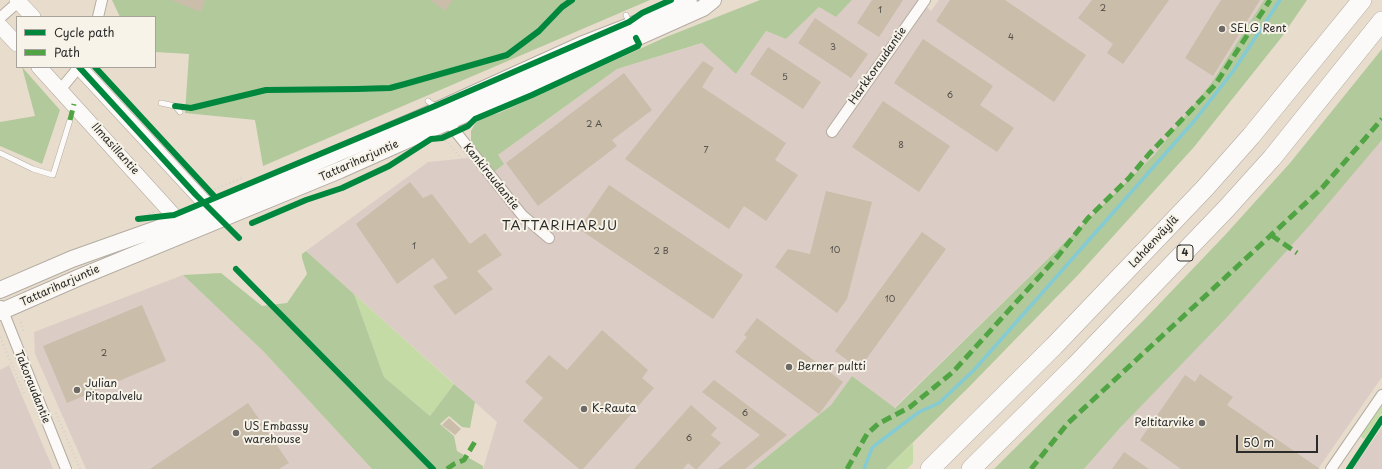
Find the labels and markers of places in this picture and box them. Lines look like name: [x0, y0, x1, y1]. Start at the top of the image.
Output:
place label: SELG Rent: [1230, 22, 1287, 36]
marker: SELG Rent: [1217, 24, 1227, 34]
place label: Berner pultti: [797, 360, 866, 374]
marker: Berner pultti: [784, 362, 794, 372]
place label: Julian Pitopalvelu: [85, 377, 142, 403]
marker: Julian Pitopalvelu: [72, 385, 82, 395]
place label: K-Rauta: [592, 402, 636, 416]
marker: K-Rauta: [579, 404, 589, 414]
place label: Peltitarvike: [1134, 416, 1194, 430]
marker: Peltitarvike: [1197, 418, 1207, 428]
place label: US Embassy warehouse: [244, 420, 309, 446]
marker: US Embassy warehouse: [231, 428, 241, 438]

